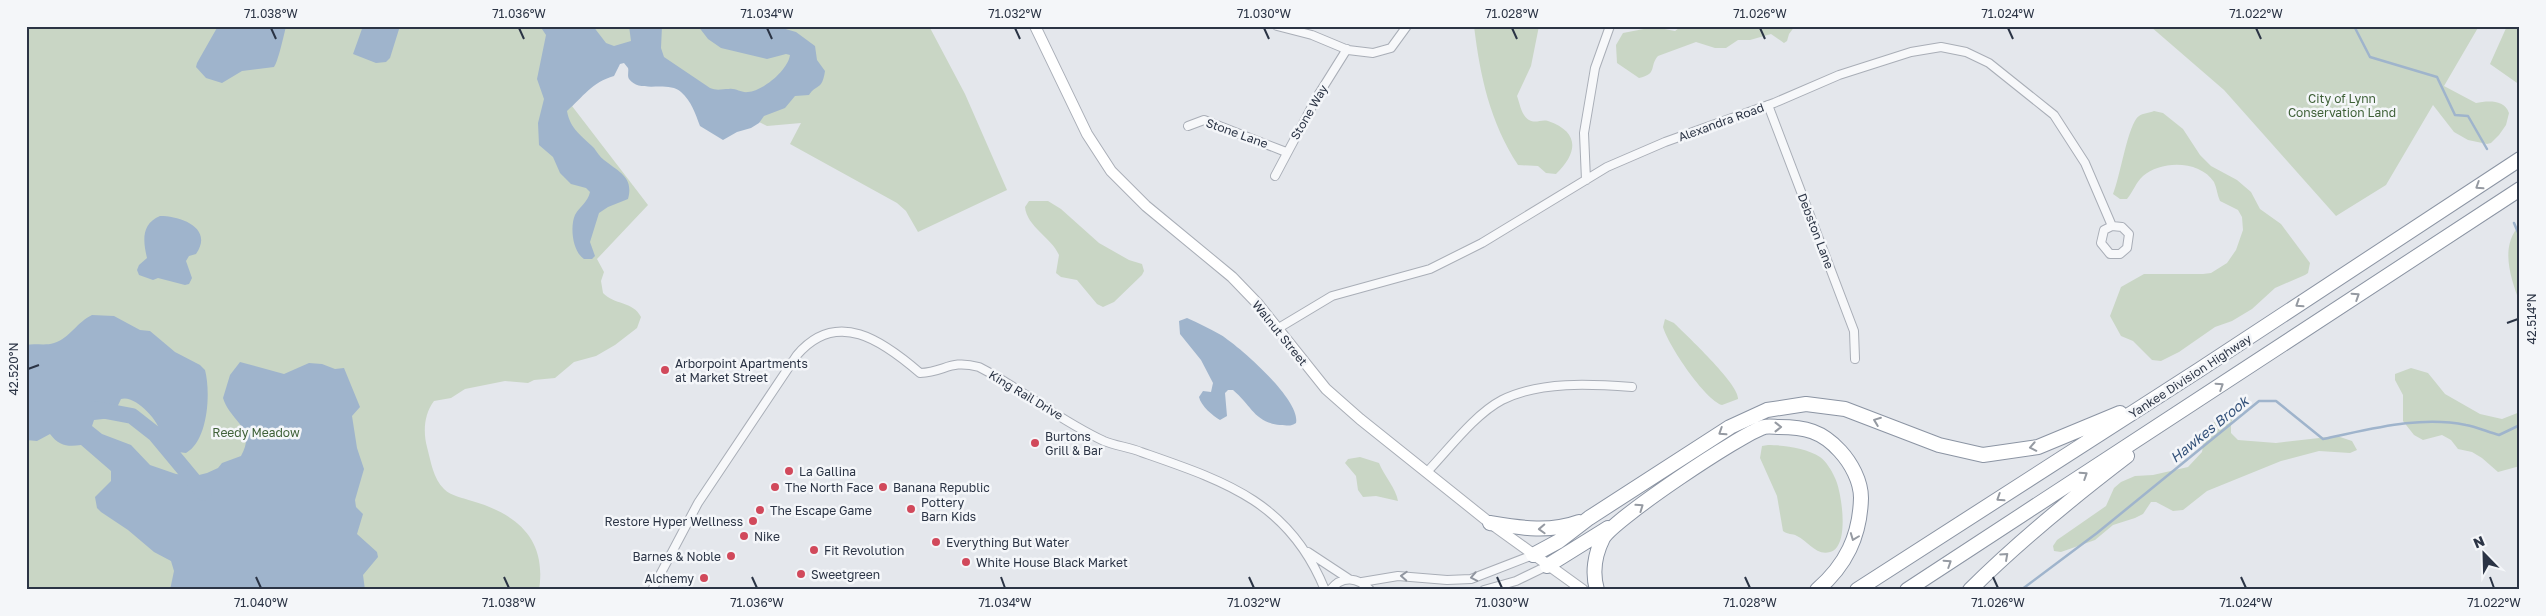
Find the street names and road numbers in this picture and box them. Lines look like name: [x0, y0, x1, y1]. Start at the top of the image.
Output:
street label: Stone Way: [1287, 82, 1331, 142]
street label: Alexandra Road: [1676, 100, 1766, 144]
street label: Stone Lane: [1204, 115, 1270, 151]
street label: Debston Lane: [1795, 191, 1837, 271]
street label: Walnut Street: [1249, 297, 1311, 369]
street label: Yankee Division Highway: [2126, 331, 2254, 421]
street label: King Rail Drive: [986, 367, 1066, 423]

